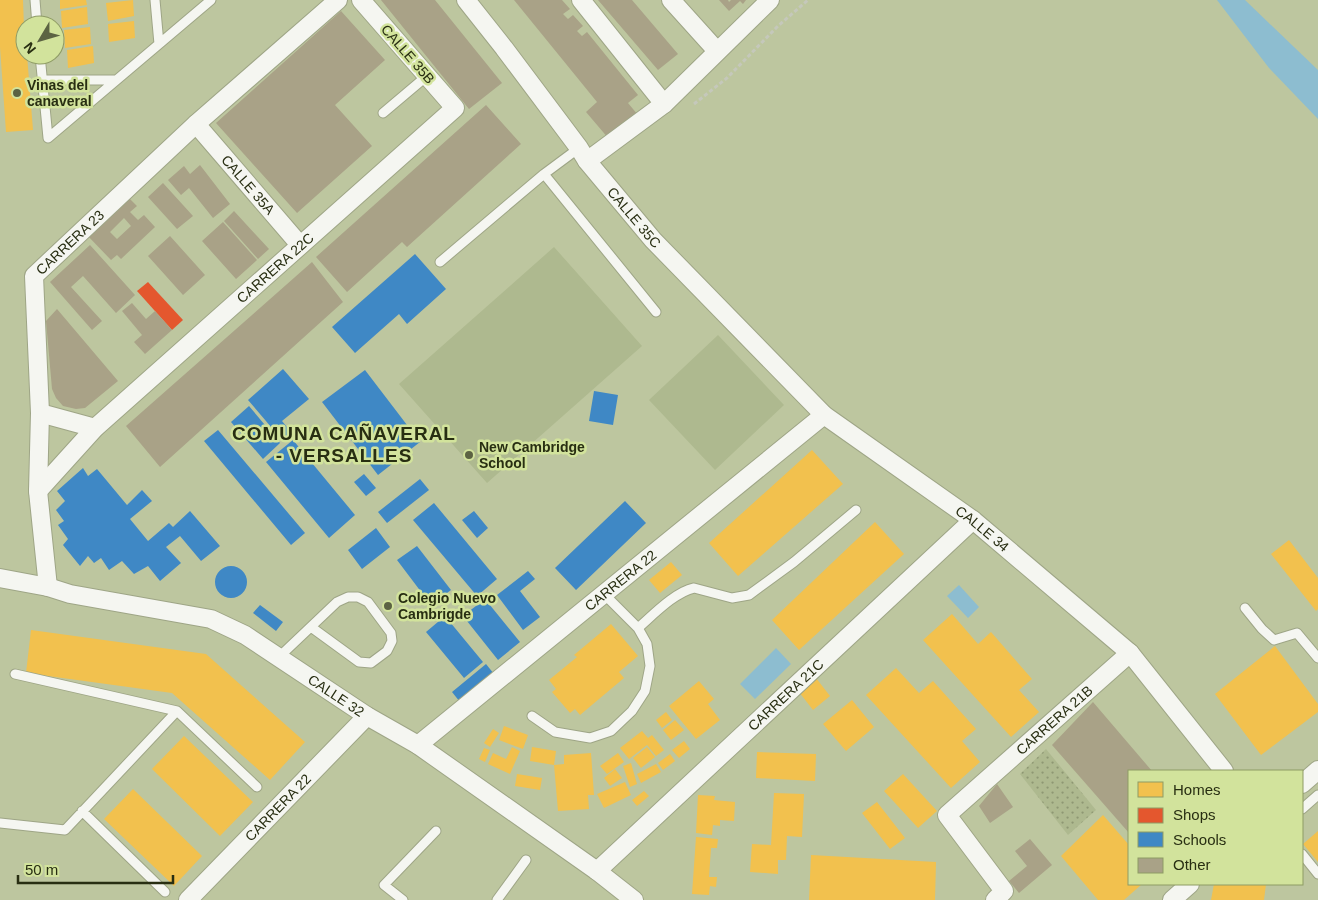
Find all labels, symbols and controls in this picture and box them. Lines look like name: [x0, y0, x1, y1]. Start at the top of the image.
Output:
north arrow: [15, 15, 65, 65]
street label: CALLE 35B: [378, 21, 438, 87]
text: N: [20, 39, 39, 57]
place label: Vinas del canaveral: [27, 77, 92, 109]
marker: Vinas del canaveral: [11, 87, 23, 99]
street label: CALLE 35A: [218, 152, 279, 218]
street label: CALLE 35C: [604, 184, 664, 251]
street label: CARRERA 23: [33, 206, 107, 278]
street label: CARRERA 22C: [233, 230, 317, 306]
district label: COMUNA CAÑAVERAL - VERSALLES: [232, 423, 456, 466]
place label: New Cambridge School: [479, 439, 585, 471]
marker: New Cambridge School: [463, 449, 475, 461]
street label: CALLE 34: [953, 502, 1012, 555]
street label: CARRERA 22: [582, 547, 660, 614]
place label: Colegio Nuevo Cambrigde: [398, 590, 496, 622]
marker: Colegio Nuevo Cambrigde: [382, 600, 394, 612]
street label: CARRERA 21C: [745, 656, 827, 734]
street label: CALLE 32: [305, 671, 367, 720]
street label: CARRERA 21B: [1013, 682, 1096, 758]
legend: [1128, 770, 1303, 885]
street label: CARRERA 22: [242, 771, 314, 844]
text: Homes: [1173, 781, 1221, 798]
text: Shops: [1173, 806, 1216, 823]
text: Schools: [1173, 831, 1226, 848]
scale bar: [18, 852, 172, 884]
text: Other: [1173, 856, 1211, 873]
text: 50 m: [25, 861, 58, 878]

